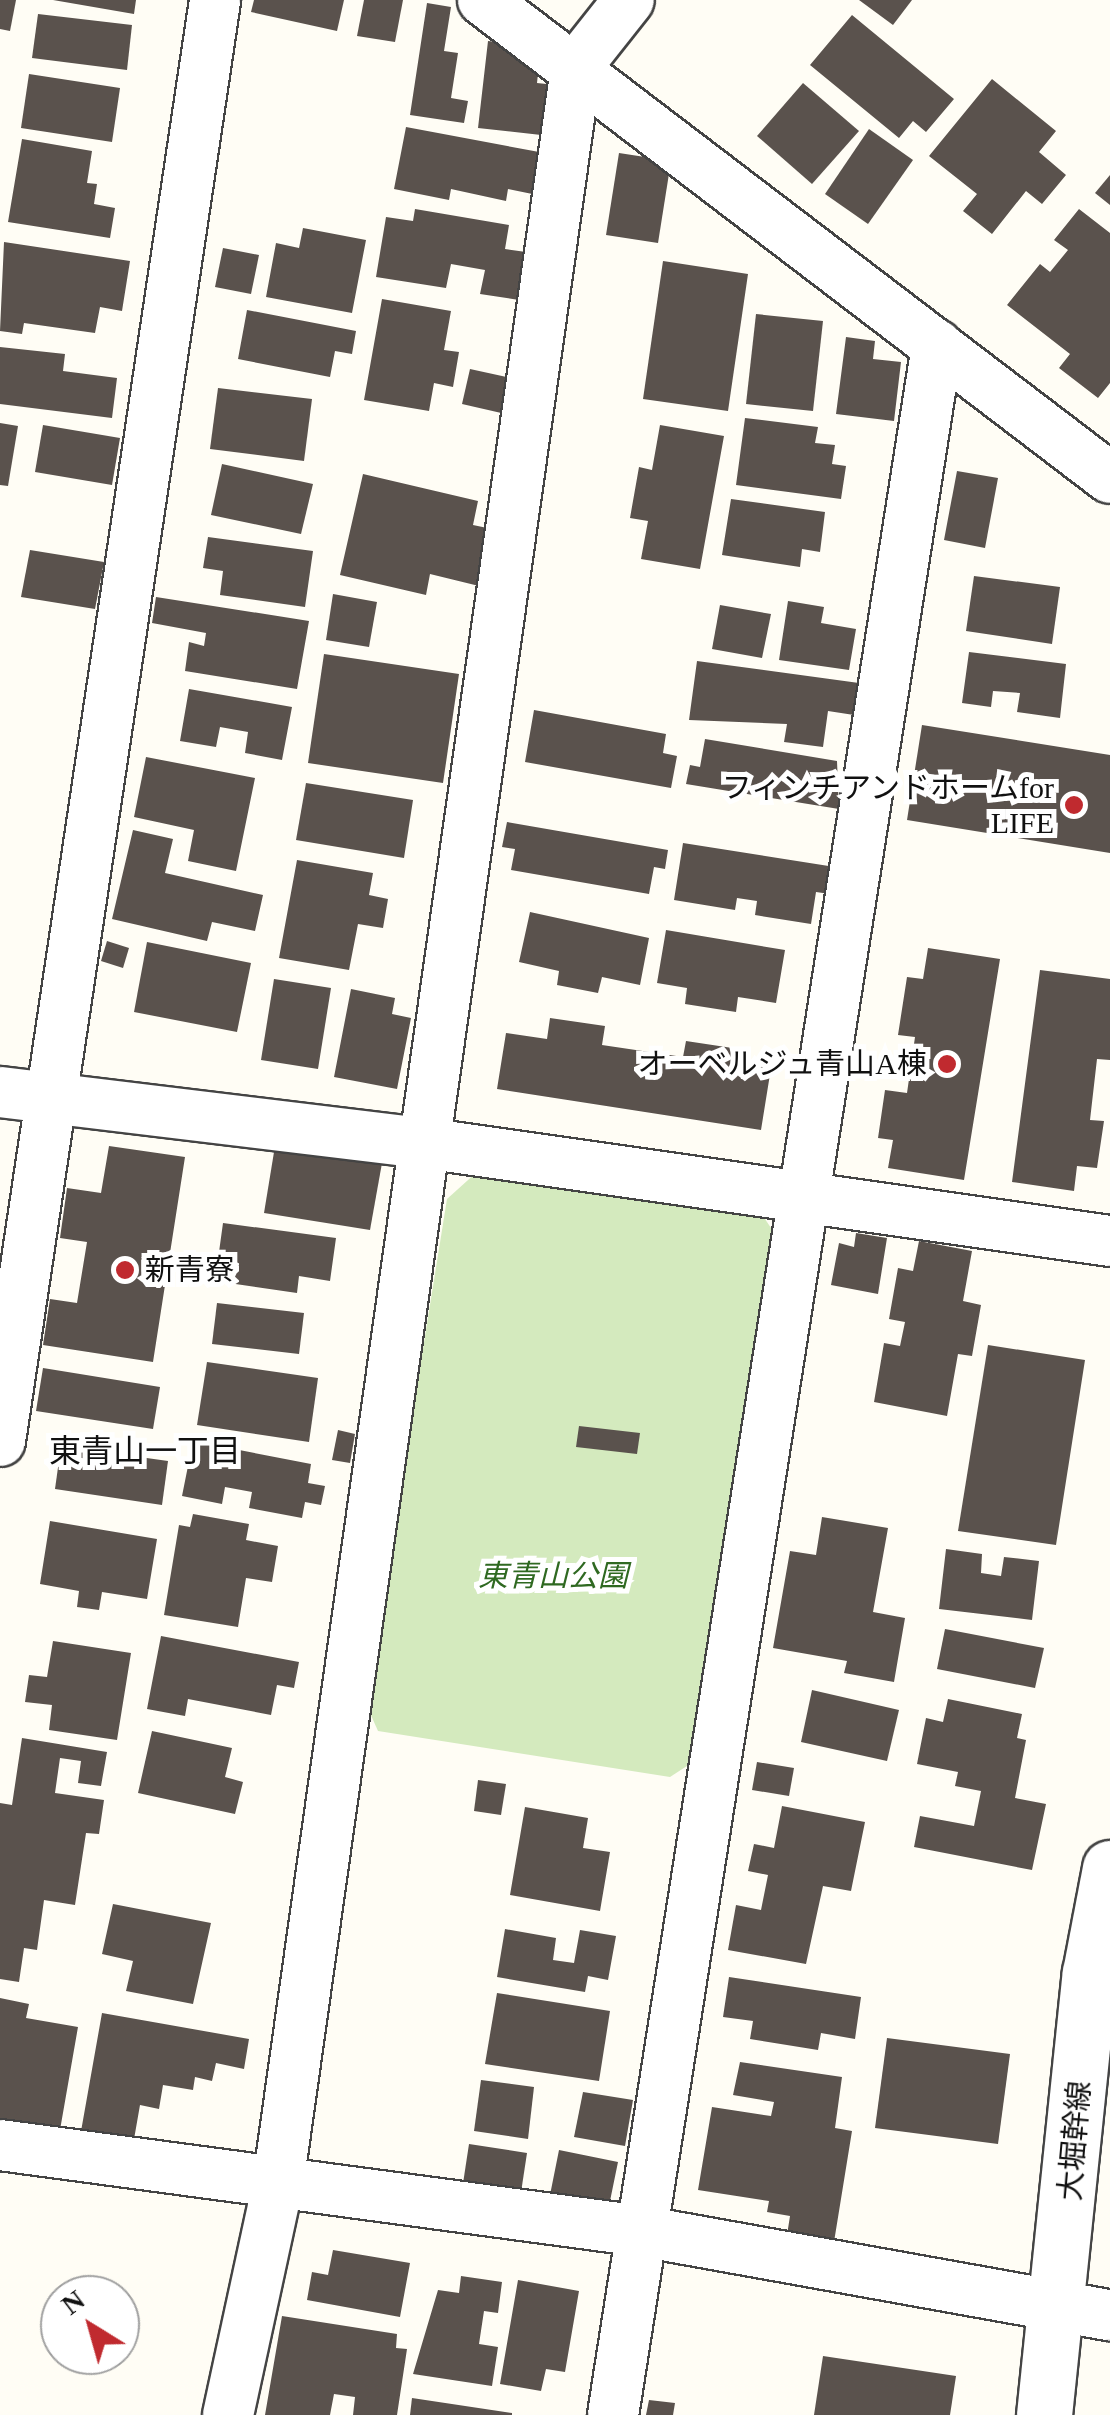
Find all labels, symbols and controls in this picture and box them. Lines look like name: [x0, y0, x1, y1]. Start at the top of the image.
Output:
place label: フィンチアンドホームfor LIFE: [719, 770, 1054, 840]
marker: フィンチアンドホームfor LIFE: [1063, 794, 1085, 816]
place label: オーベルジュ青山A棟: [635, 1046, 927, 1082]
marker: オーベルジュ青山A棟: [936, 1053, 958, 1075]
place label: 新青寮: [145, 1252, 235, 1288]
marker: 新青寮: [114, 1259, 136, 1281]
district label: 東青山一丁目: [49, 1432, 241, 1470]
park label: 東青山公園: [478, 1558, 628, 1594]
street label: 大堀幹線: [1052, 2080, 1098, 2202]
north arrow: [40, 2275, 140, 2375]
text: N: [55, 2284, 90, 2321]

